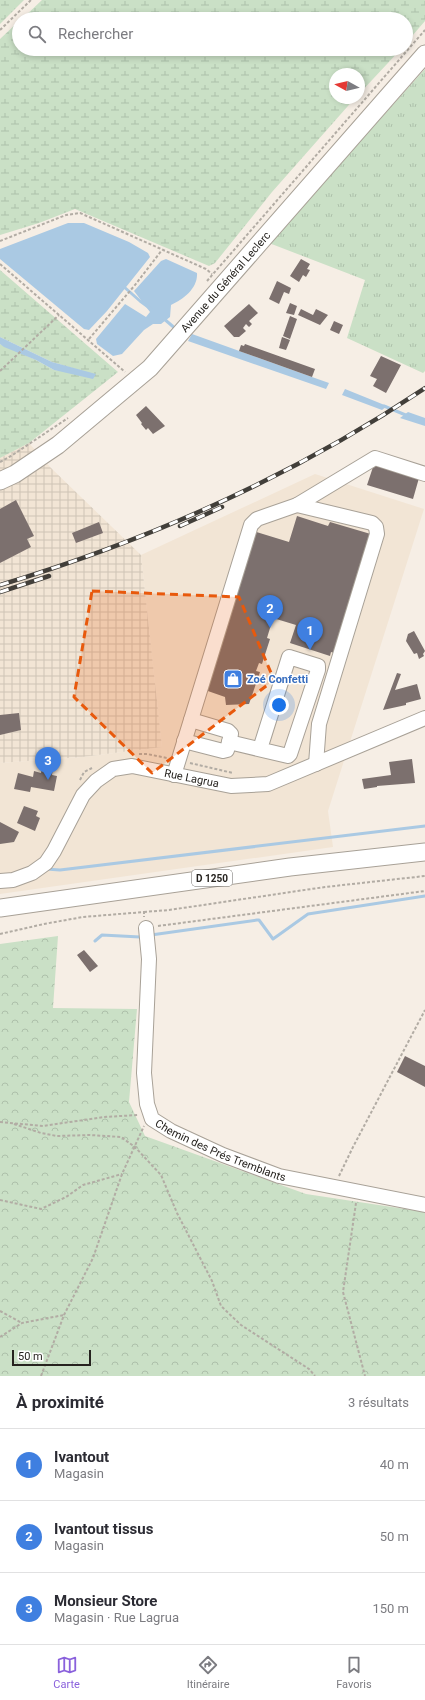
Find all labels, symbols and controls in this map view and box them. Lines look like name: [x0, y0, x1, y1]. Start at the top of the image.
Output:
search box: [12, 12, 413, 56]
icon: search: [26, 23, 48, 45]
text: Rechercher: [58, 25, 133, 43]
north arrow: [329, 68, 365, 104]
street label: Avenue du Général Leclerc: [178, 229, 274, 335]
pin: 2: [257, 595, 283, 628]
pin: 1: [297, 617, 323, 650]
shop icon: Zoé Confetti: [222, 668, 244, 690]
place label: Zoé Confetti: [247, 673, 308, 686]
your location: [269, 695, 289, 715]
pin: 3: [35, 747, 61, 780]
street label: Rue Lagrua: [163, 767, 220, 790]
road number: D 1250: [192, 870, 232, 886]
street label: Chemin des Prés Tremblants: [153, 1117, 287, 1184]
scale bar: [12, 1348, 91, 1367]
text: 50 m: [18, 1350, 43, 1363]
text: À proximité: [16, 1392, 104, 1412]
text: 3 résultats: [348, 1395, 409, 1410]
text: Ivantout: [54, 1448, 109, 1466]
text: 1: [25, 1457, 33, 1472]
text: 40 m: [380, 1457, 409, 1472]
text: Magasin: [54, 1466, 104, 1481]
text: Ivantout tissus: [54, 1520, 153, 1538]
text: 2: [25, 1529, 33, 1544]
text: 50 m: [380, 1529, 409, 1544]
text: Magasin: [54, 1538, 104, 1553]
text: Monsieur Store: [54, 1592, 157, 1610]
text: 3: [25, 1601, 33, 1616]
text: 150 m: [372, 1601, 409, 1616]
text: Magasin · Rue Lagrua: [54, 1610, 179, 1625]
tab: Carte: [53, 1654, 80, 1691]
tab: Itinéraire: [187, 1654, 229, 1691]
tab: Favoris: [336, 1654, 372, 1691]

